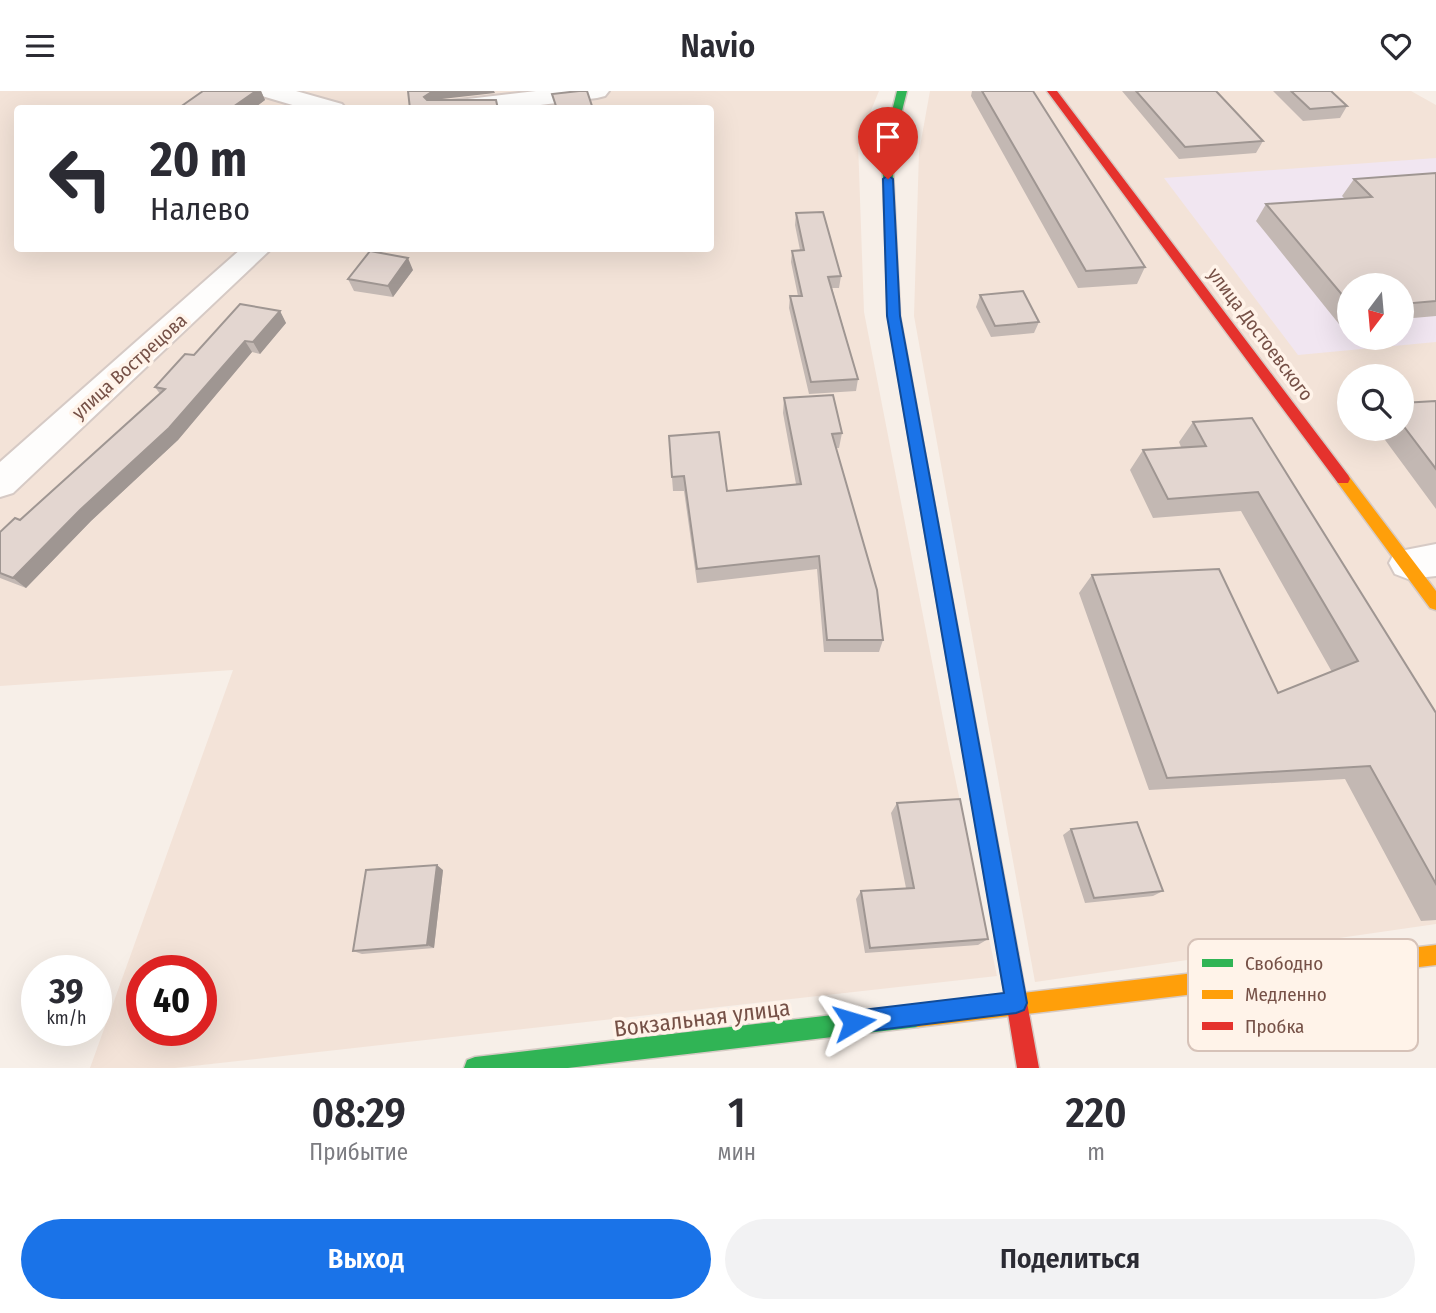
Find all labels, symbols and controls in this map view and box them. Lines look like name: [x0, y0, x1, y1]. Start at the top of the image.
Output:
icon: menu: [21, 27, 59, 65]
text: Navio: [681, 27, 755, 65]
icon: heart: [1377, 27, 1415, 65]
pin: [858, 107, 918, 179]
icon: arrive: [869, 118, 907, 156]
text: 20 m: [150, 130, 247, 189]
icon: left: [35, 133, 126, 224]
text: Налево: [150, 190, 250, 228]
street label: улица Достоевского: [1203, 263, 1318, 405]
north arrow: [1337, 273, 1414, 350]
map controls: [1337, 273, 1414, 441]
street label: улица Вострецова: [67, 309, 191, 424]
button: search: [1337, 364, 1414, 441]
legend: [1188, 939, 1418, 1051]
text: Свободно: [1245, 952, 1323, 975]
speed limit sign: 40: [126, 955, 217, 1046]
text: 39: [49, 970, 84, 1012]
text: Медленно: [1245, 983, 1327, 1006]
position arrow: [817, 985, 891, 1059]
street label: Вокзальная улица: [612, 993, 792, 1043]
text: km/h: [46, 1007, 87, 1029]
text: Пробка: [1245, 1015, 1304, 1038]
text: 08:29: [312, 1088, 406, 1138]
text: 1: [728, 1088, 746, 1138]
text: 220: [1065, 1088, 1127, 1138]
text: Прибытие: [309, 1138, 408, 1166]
text: мин: [717, 1138, 756, 1166]
text: m: [1087, 1138, 1105, 1166]
button: Выход: [21, 1219, 711, 1299]
button: Поделиться: [725, 1219, 1415, 1299]

